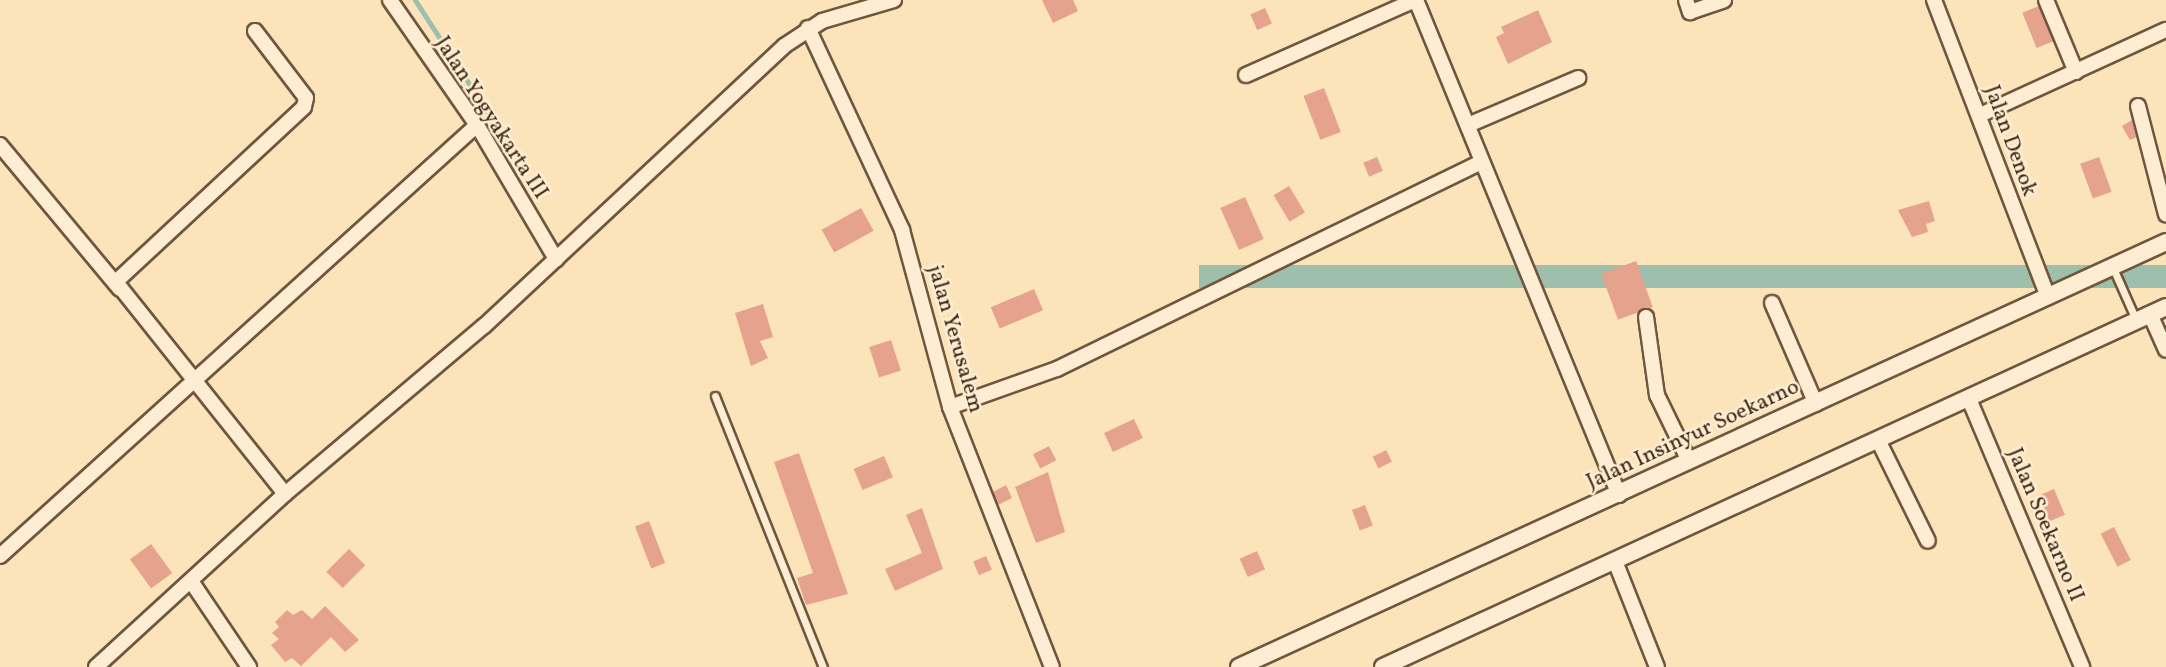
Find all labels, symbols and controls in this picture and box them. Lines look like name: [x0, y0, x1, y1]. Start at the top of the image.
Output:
street label: Jalan Yogyakarta III: [428, 31, 554, 205]
street label: Jalan Denok: [1978, 82, 2042, 200]
street label: jalan Yerusalem: [921, 262, 989, 416]
street label: Jalan Insinyur Soekarno: [1582, 374, 1804, 496]
street label: Jalan Soekarno II: [2001, 444, 2089, 606]

